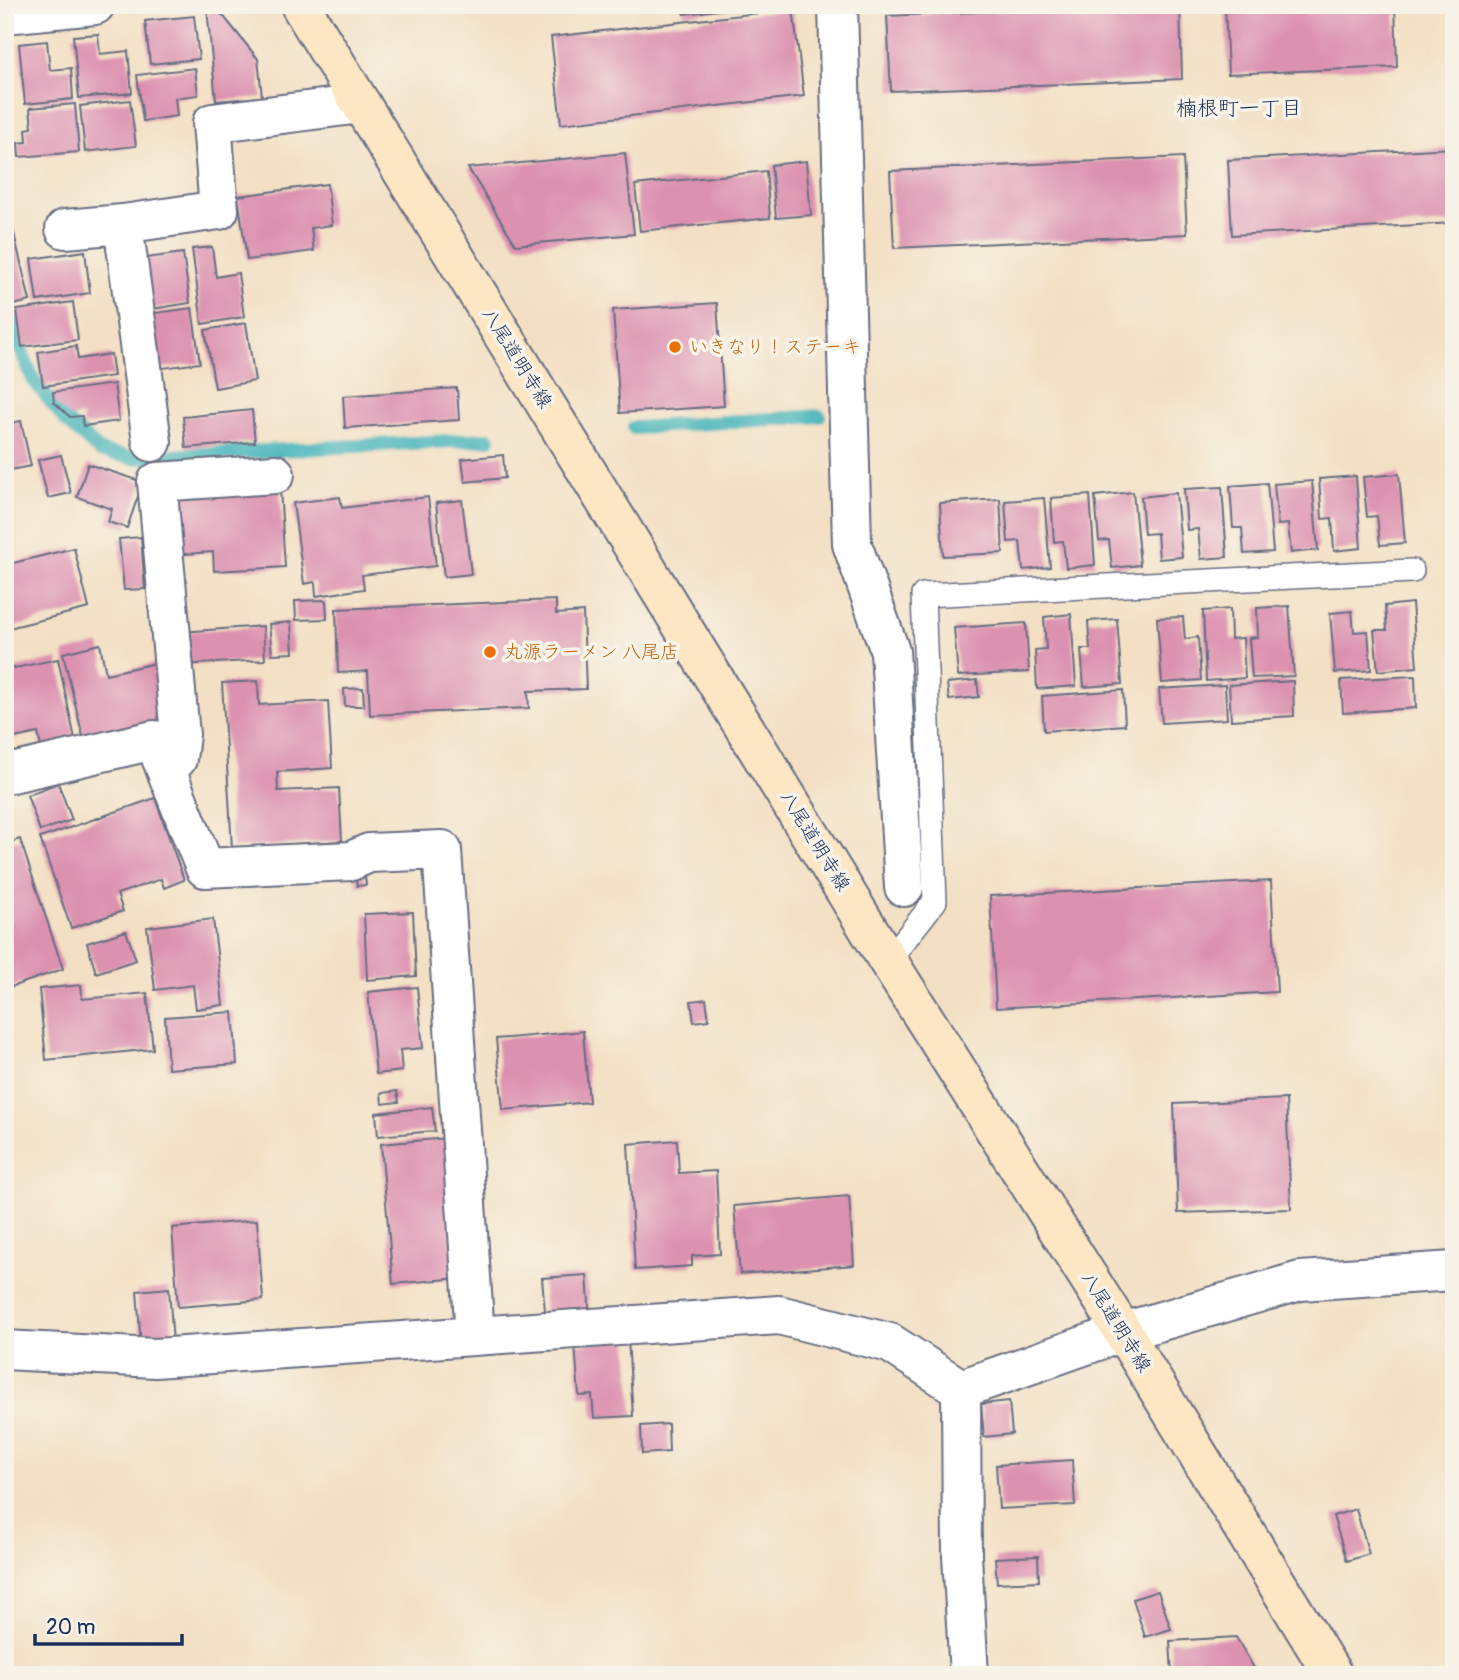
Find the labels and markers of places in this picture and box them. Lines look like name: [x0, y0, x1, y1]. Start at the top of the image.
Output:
place label: いきなり！ステーキ: [689, 335, 861, 359]
marker: いきなり！ステーキ: [667, 339, 683, 355]
place label: 丸源ラーメン 八尾店: [504, 640, 679, 664]
marker: 丸源ラーメン 八尾店: [482, 644, 498, 660]

